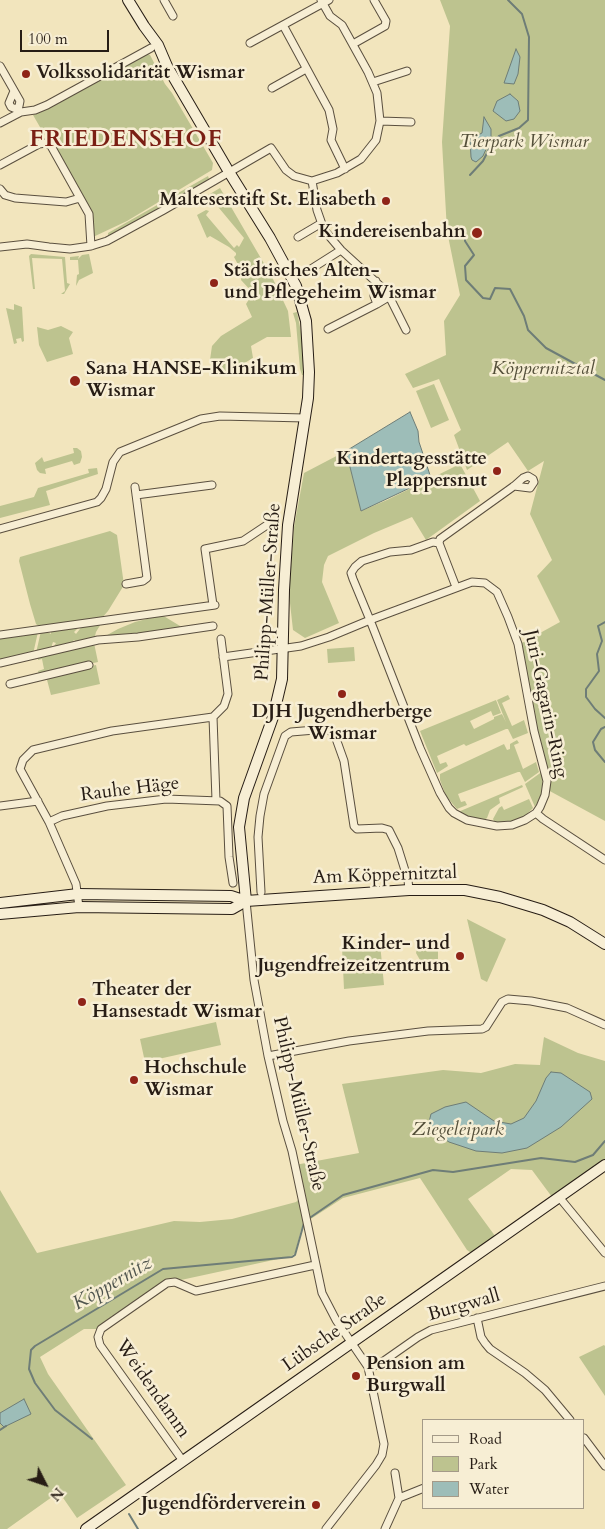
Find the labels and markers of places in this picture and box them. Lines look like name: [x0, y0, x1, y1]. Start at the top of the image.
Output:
place label: Volkssolidarität Wismar: [36, 63, 245, 85]
marker: Volkssolidarität Wismar: [20, 68, 32, 80]
place label: Malteserstift St. Elisabeth: [159, 190, 376, 212]
marker: Malteserstift St. Elisabeth: [380, 195, 392, 207]
place label: Kindereisenbahn: [318, 222, 466, 244]
marker: Kindereisenbahn: [470, 226, 484, 240]
place label: Städtisches Alten- und Pflegeheim Wismar: [224, 261, 436, 305]
marker: Städtisches Alten- und Pflegeheim Wismar: [208, 277, 220, 289]
place label: Sana HANSE-Klinikum Wismar: [86, 359, 297, 403]
marker: Sana HANSE-Klinikum Wismar: [68, 374, 82, 388]
place label: Kindertagesstätte Plappersnut: [336, 449, 487, 493]
marker: Kindertagesstätte Plappersnut: [491, 465, 503, 477]
marker: DJH Jugendherberge Wismar: [336, 688, 348, 700]
place label: DJH Jugendherberge Wismar: [252, 702, 432, 746]
place label: Kinder- und Jugendfreizeitzentrum: [257, 934, 450, 978]
marker: Kinder- und Jugendfreizeitzentrum: [454, 950, 466, 962]
place label: Theater der Hansestadt Wismar: [92, 980, 262, 1024]
marker: Theater der Hansestadt Wismar: [76, 996, 88, 1008]
place label: Hochschule Wismar: [144, 1058, 247, 1102]
marker: Hochschule Wismar: [128, 1074, 140, 1086]
place label: Pension am Burgwall: [366, 1354, 465, 1398]
marker: Pension am Burgwall: [350, 1370, 362, 1382]
place label: Jugendförderverein: [141, 1494, 306, 1516]
marker: Jugendförderverein: [310, 1499, 322, 1511]

